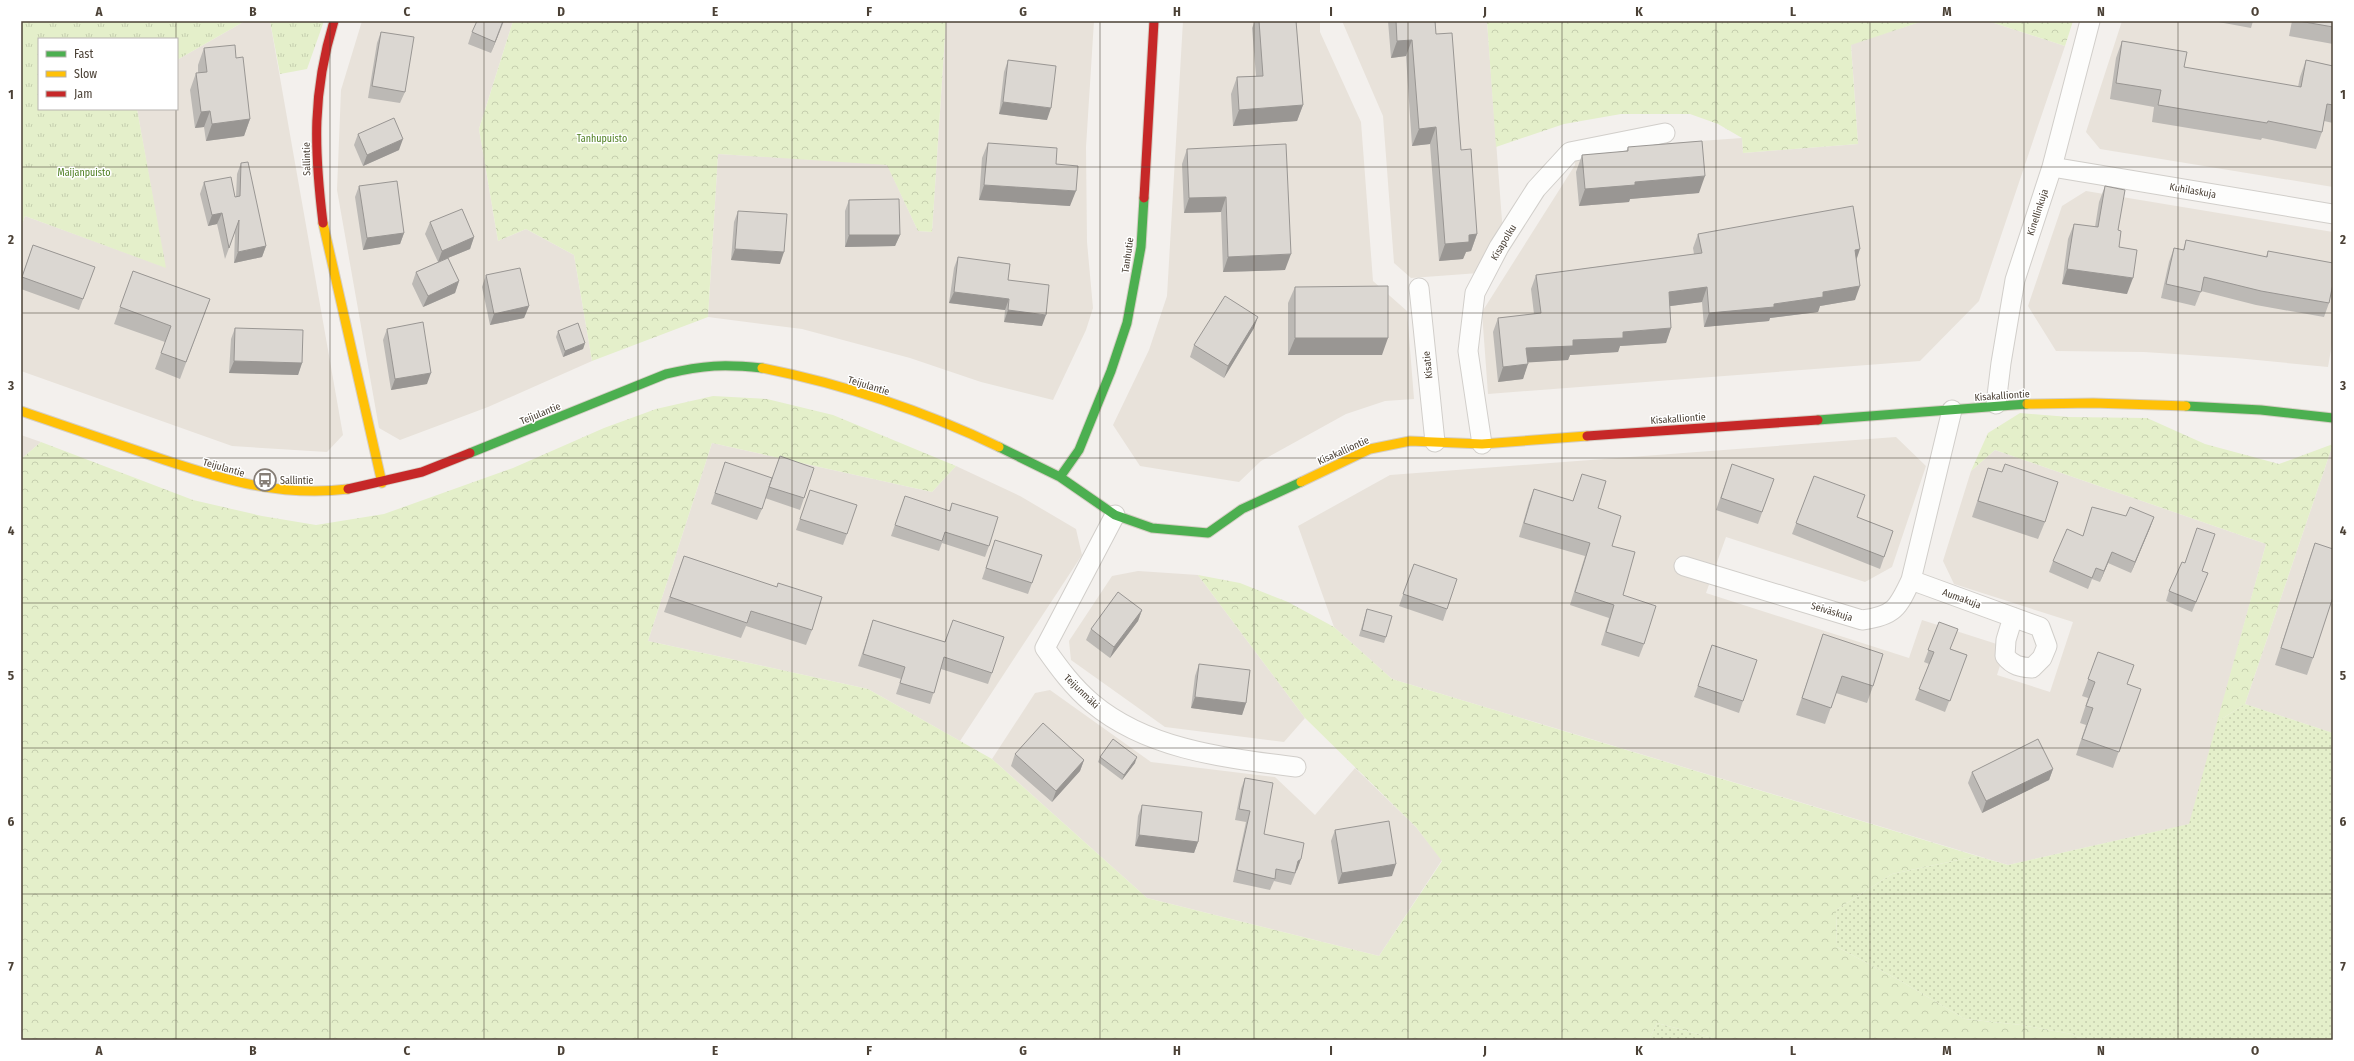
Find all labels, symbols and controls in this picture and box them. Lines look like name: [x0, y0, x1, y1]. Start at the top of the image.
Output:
text: A: [94, 4, 103, 19]
text: B: [249, 4, 257, 19]
text: C: [404, 4, 411, 19]
text: D: [557, 4, 565, 19]
text: E: [712, 4, 718, 19]
text: F: [866, 4, 872, 19]
text: G: [1019, 4, 1027, 19]
text: H: [1173, 4, 1181, 19]
text: I: [1329, 4, 1333, 19]
text: J: [1482, 4, 1487, 19]
text: K: [1635, 4, 1643, 19]
text: L: [1790, 4, 1796, 19]
text: M: [1942, 4, 1952, 19]
text: N: [2097, 4, 2105, 19]
text: O: [2251, 4, 2259, 19]
legend: [38, 38, 178, 110]
text: Fast: [74, 47, 93, 61]
text: Slow: [74, 67, 97, 81]
text: 1: [8, 87, 14, 102]
text: Jam: [74, 87, 92, 101]
text: 1: [2340, 87, 2346, 102]
park label: Tanhupuisto: [577, 133, 627, 145]
street label: Sallintie: [301, 142, 313, 176]
park label: Maijanpuisto: [58, 167, 110, 179]
street label: Kuhilaskuja: [2169, 181, 2217, 201]
street label: Kinellinkuja: [2025, 187, 2051, 237]
street label: Kisapolku: [1488, 222, 1519, 263]
text: 2: [7, 232, 14, 247]
text: 2: [2339, 232, 2346, 247]
street label: Tanhutie: [1120, 237, 1136, 274]
street label: Kisatie: [1421, 350, 1435, 379]
street label: Teijulantie: [846, 374, 891, 398]
text: 3: [7, 378, 14, 393]
text: 3: [2339, 378, 2346, 393]
street label: Kisakalliontie: [1974, 388, 2030, 404]
street label: Teijulantie: [518, 400, 563, 428]
street label: Kisakalliontie: [1650, 411, 1706, 427]
street label: Kisakalliontie: [1316, 434, 1371, 468]
street label: Teijulantie: [202, 456, 246, 480]
bus stop icon: Sallintie: [252, 467, 278, 493]
place label: Sallintie: [280, 475, 314, 487]
text: 4: [8, 523, 15, 538]
text: 4: [2340, 523, 2347, 538]
street label: Aumakuja: [1941, 586, 1983, 612]
street label: Seiväskuja: [1809, 600, 1854, 624]
text: 5: [8, 668, 14, 683]
text: 5: [2340, 668, 2346, 683]
street label: Teijunmäki: [1061, 672, 1101, 711]
text: 6: [8, 814, 15, 829]
text: 6: [2340, 814, 2347, 829]
text: 7: [8, 959, 14, 974]
text: 7: [2340, 959, 2346, 974]
text: A: [94, 1043, 103, 1058]
text: B: [249, 1043, 257, 1058]
text: C: [404, 1043, 411, 1058]
text: D: [557, 1043, 565, 1058]
text: E: [712, 1043, 718, 1058]
text: F: [866, 1043, 872, 1058]
text: G: [1019, 1043, 1027, 1058]
text: H: [1173, 1043, 1181, 1058]
text: I: [1329, 1043, 1333, 1058]
text: J: [1482, 1043, 1487, 1058]
text: K: [1635, 1043, 1643, 1058]
text: L: [1790, 1043, 1796, 1058]
text: M: [1942, 1043, 1952, 1058]
text: N: [2097, 1043, 2105, 1058]
text: O: [2251, 1043, 2259, 1058]

